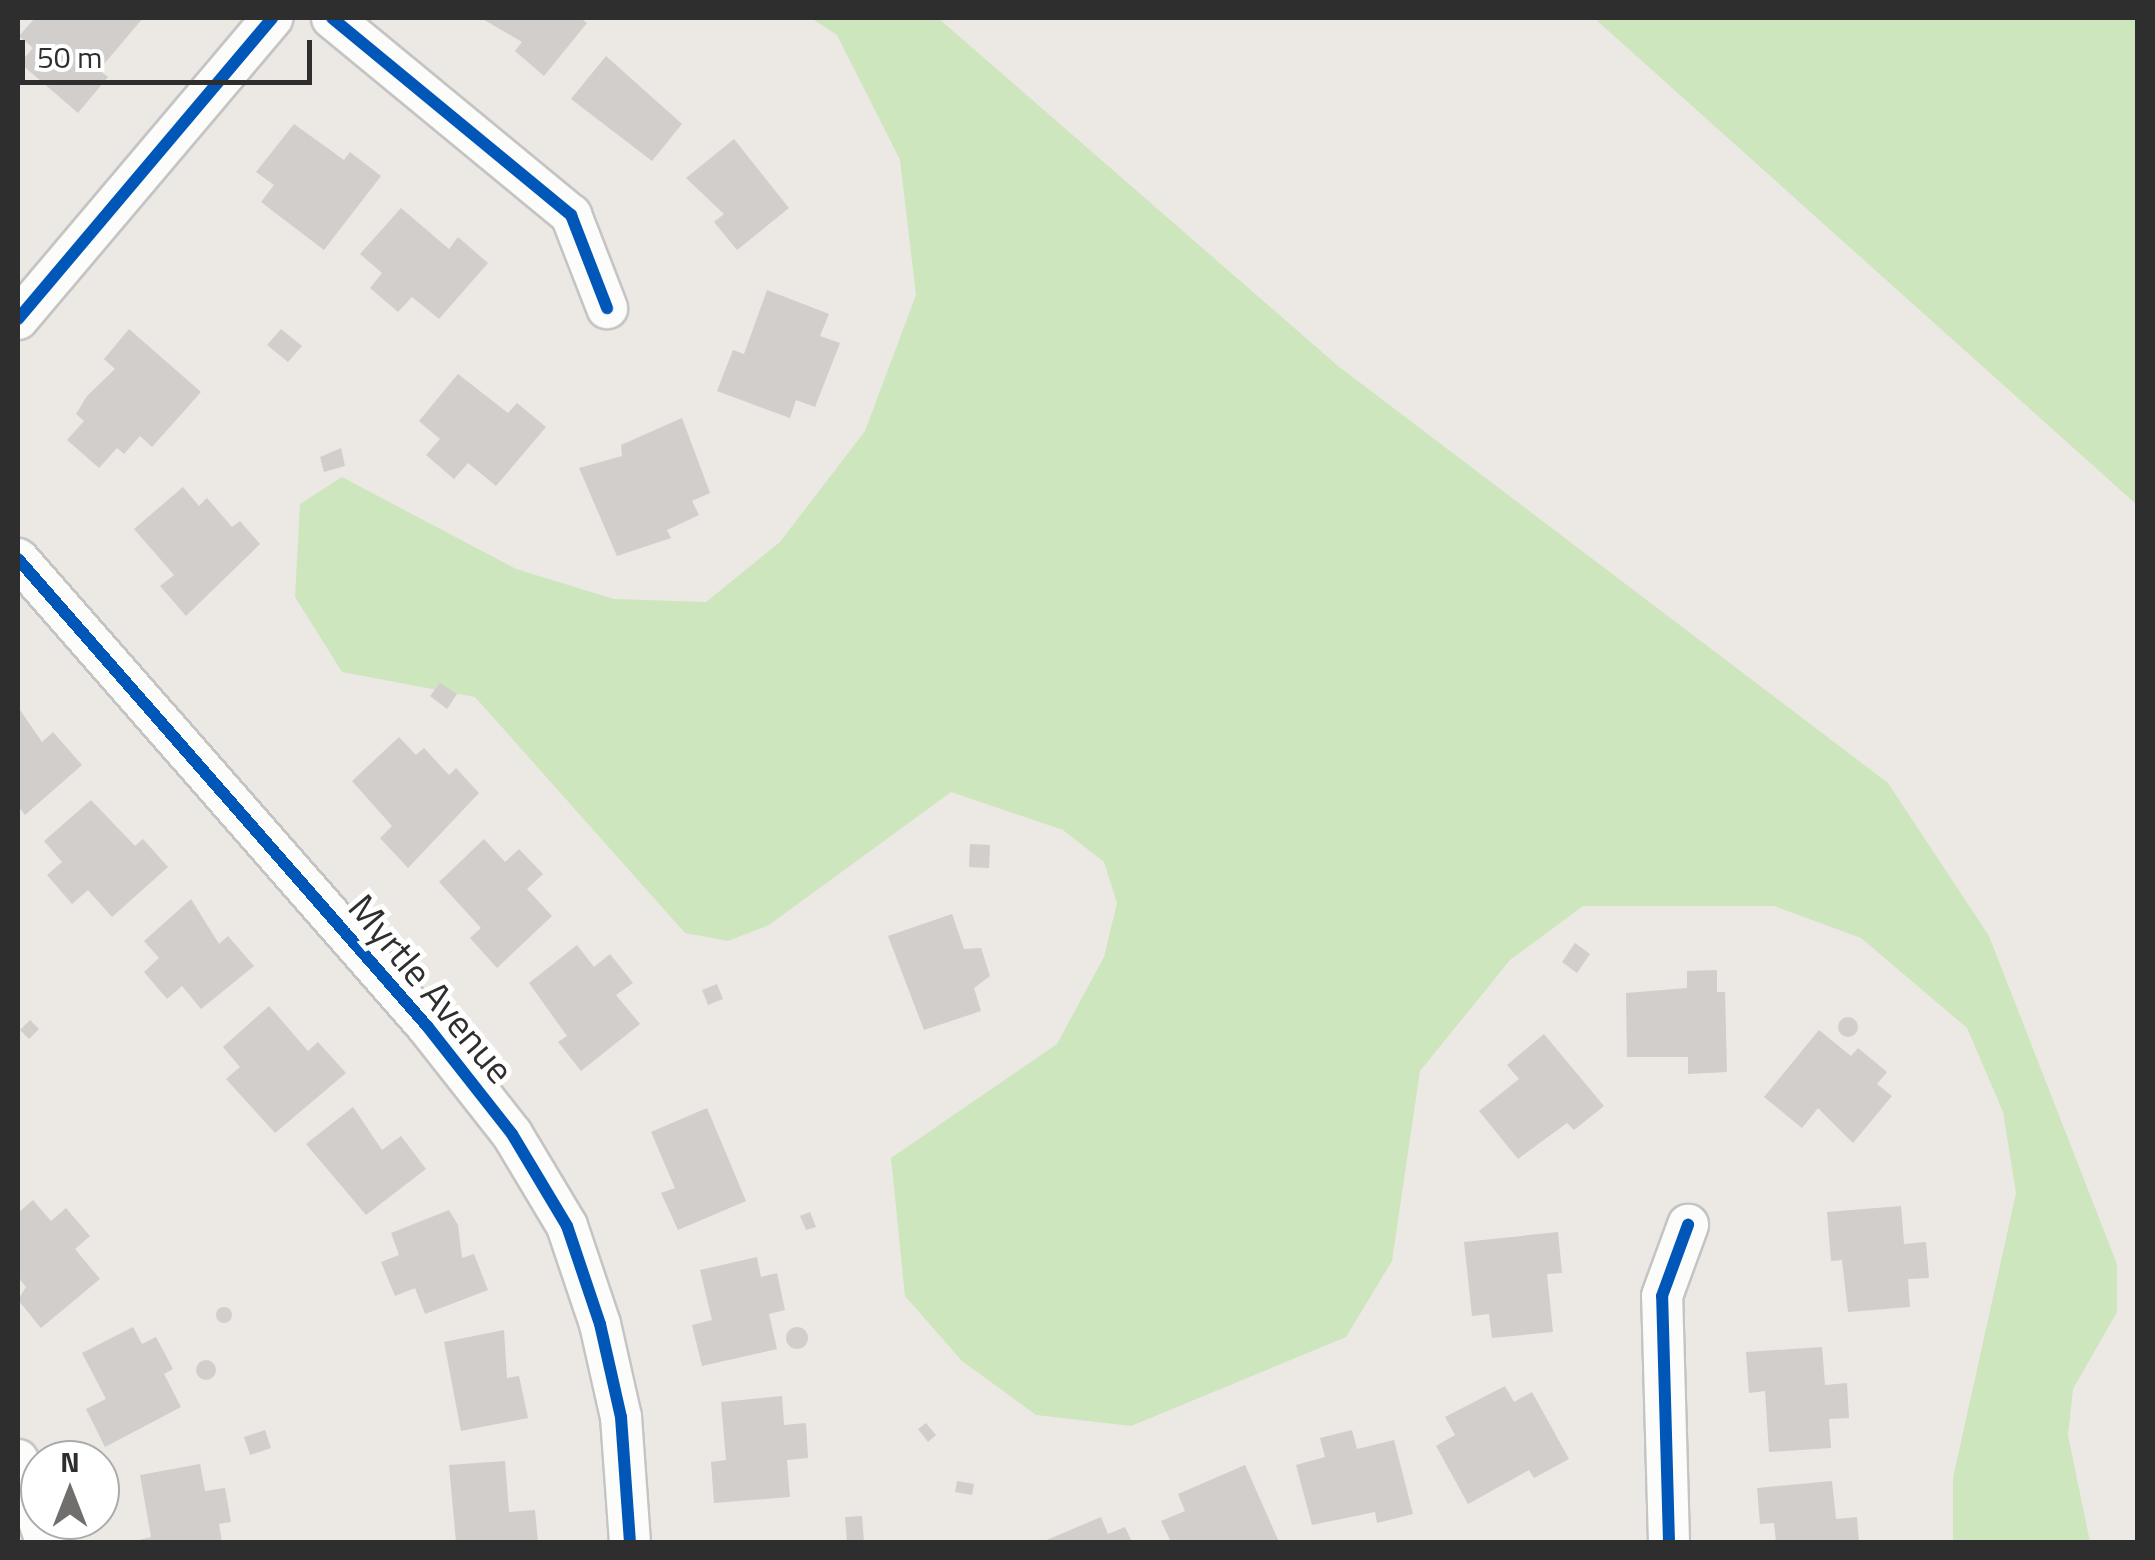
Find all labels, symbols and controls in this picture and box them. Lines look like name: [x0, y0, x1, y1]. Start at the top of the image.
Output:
scale bar: [25, 20, 318, 82]
text: 50 m: [37, 34, 102, 80]
street label: Myrtle Avenue: [339, 886, 523, 1092]
north arrow: [20, 1440, 120, 1540]
text: N: [60, 1440, 80, 1483]

